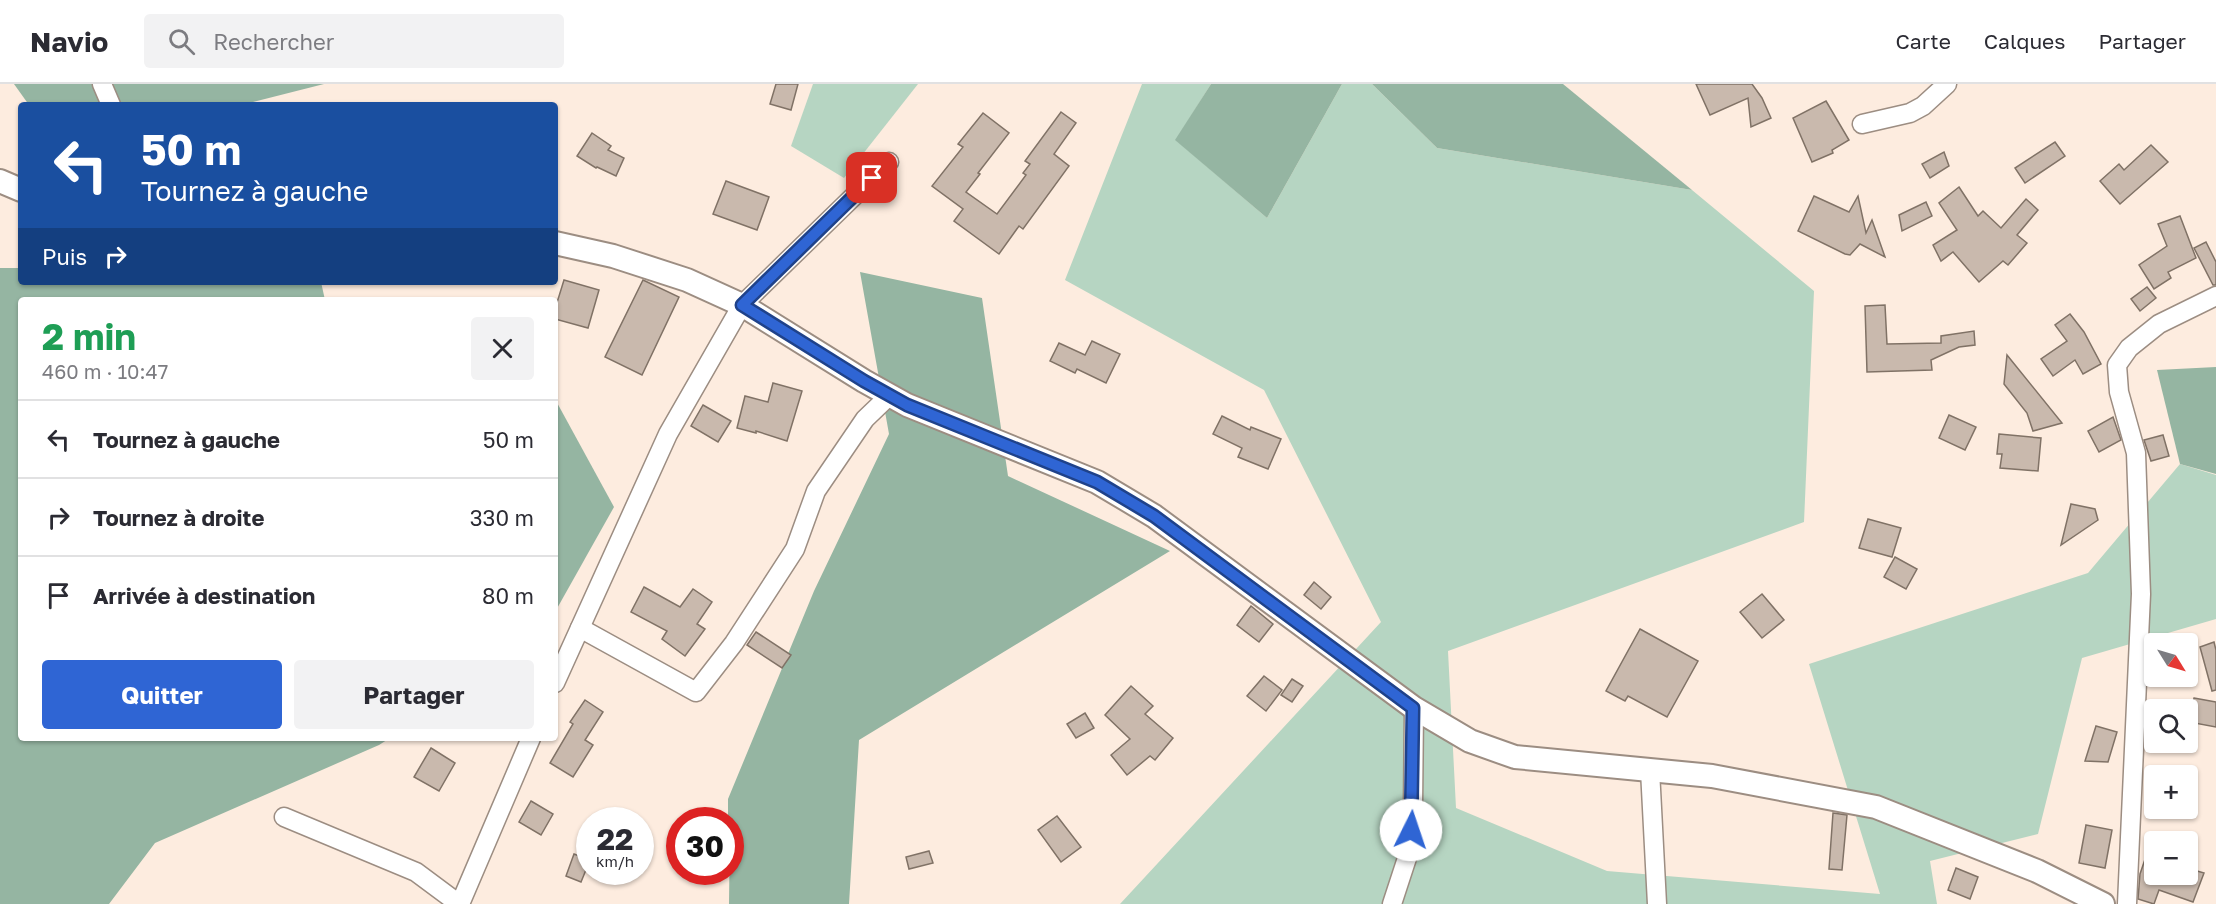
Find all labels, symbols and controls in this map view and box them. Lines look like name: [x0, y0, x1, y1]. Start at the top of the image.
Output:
search box: [144, 14, 564, 68]
text: Navio: [30, 25, 108, 58]
icon: search: [165, 25, 198, 58]
text: Rechercher: [213, 28, 334, 55]
text: Carte: [1895, 28, 1951, 54]
text: Calques: [1984, 28, 2065, 54]
text: Partager: [2098, 28, 2186, 54]
text: 50 m: [141, 124, 241, 174]
icon: left: [42, 126, 120, 204]
pin: [846, 152, 897, 203]
icon: arrive: [855, 161, 888, 194]
text: Tournez à gauche: [141, 175, 368, 207]
icon: right: [99, 240, 132, 273]
text: Puis: [42, 243, 87, 270]
text: 2 min: [42, 315, 136, 358]
button: close: [471, 317, 534, 380]
text: 460 m · 10:47: [42, 359, 168, 383]
icon: left: [42, 423, 75, 456]
text: Tournez à gauche: [93, 426, 280, 453]
text: 50 m: [483, 426, 534, 453]
icon: right: [42, 501, 75, 534]
text: Tournez à droite: [93, 504, 264, 531]
text: 330 m: [470, 504, 534, 531]
icon: arrive: [42, 579, 75, 612]
text: Arrivée à destination: [93, 582, 315, 609]
text: 80 m: [482, 582, 534, 609]
north arrow: [2144, 633, 2198, 687]
map controls: [2144, 633, 2198, 885]
button: Quitter: [42, 660, 282, 729]
button: Partager: [294, 660, 534, 729]
button: search: [2144, 699, 2198, 753]
button: +: [2144, 765, 2198, 819]
position arrow: [1379, 798, 1443, 862]
speed limit sign: 30: [666, 807, 744, 885]
text: 22: [597, 821, 633, 857]
button: −: [2144, 831, 2198, 885]
text: km/h: [596, 852, 634, 870]

